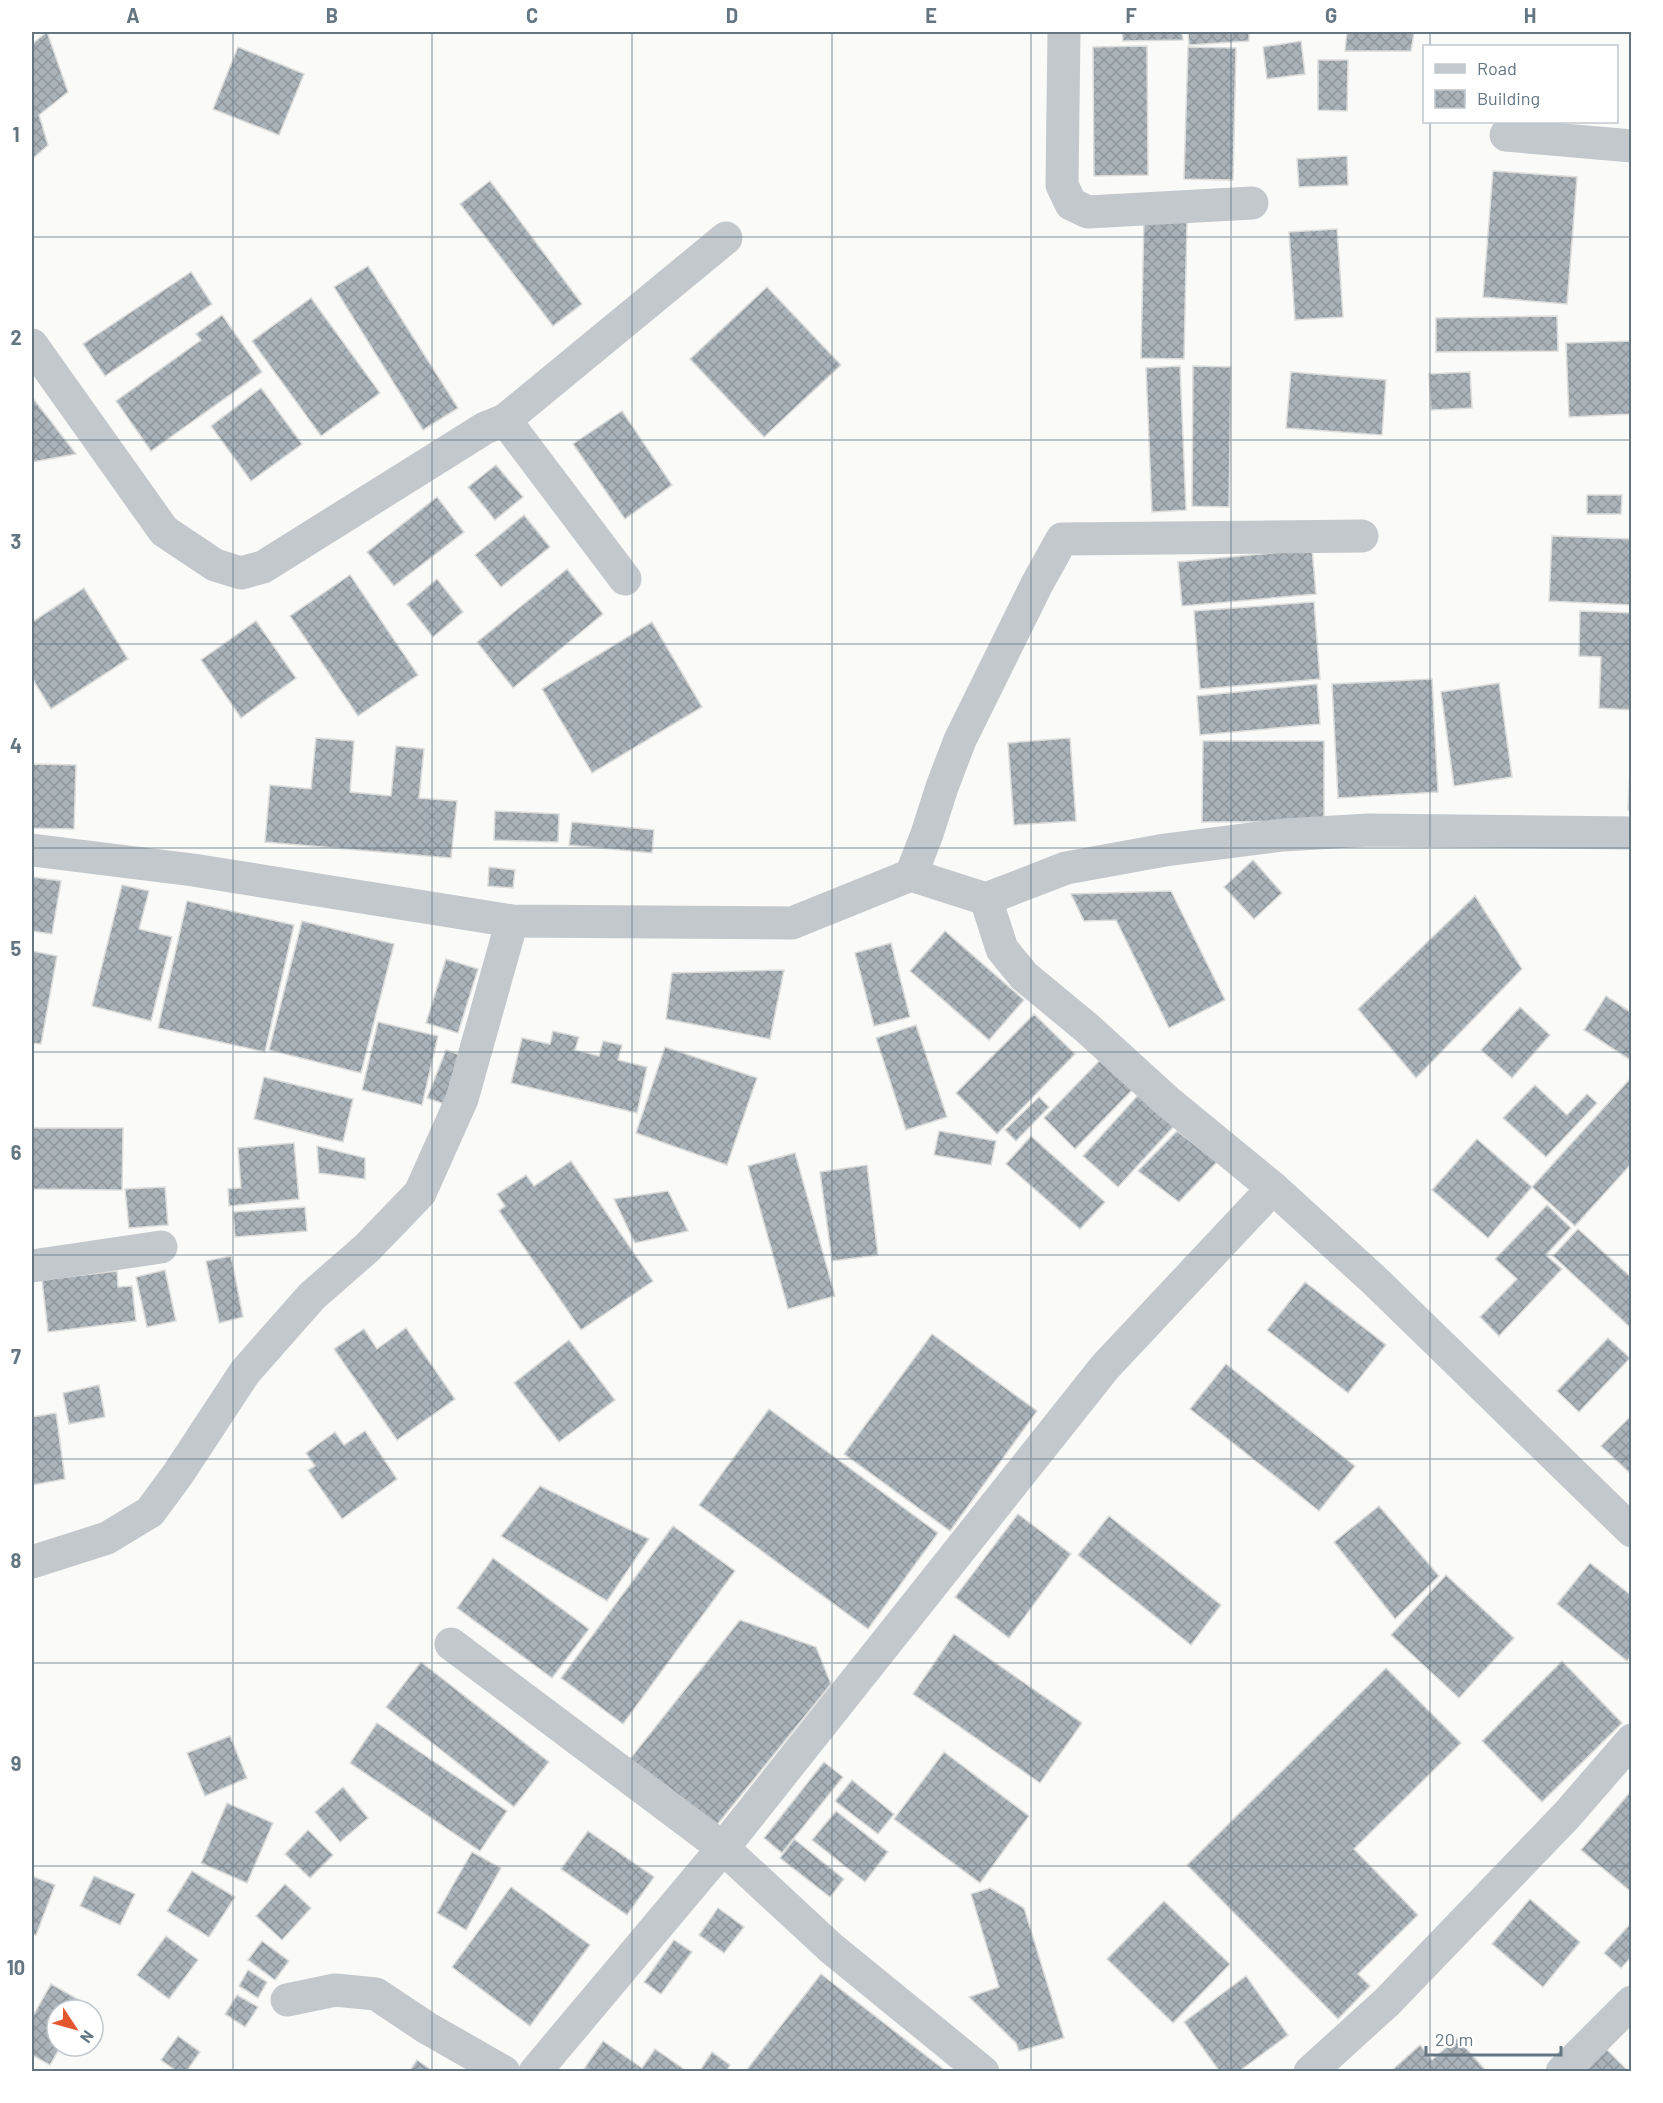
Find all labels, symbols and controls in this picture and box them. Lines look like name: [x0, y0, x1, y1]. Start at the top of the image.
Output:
text: A: [126, 3, 140, 27]
text: B: [326, 3, 338, 27]
text: C: [526, 3, 538, 27]
text: D: [726, 3, 738, 27]
text: E: [925, 3, 937, 27]
text: F: [1125, 3, 1137, 27]
text: G: [1325, 3, 1337, 27]
text: H: [1524, 3, 1536, 27]
legend: [1423, 45, 1618, 123]
text: Road: [1477, 57, 1517, 79]
text: Building: [1477, 87, 1540, 109]
text: 1: [12, 122, 20, 146]
text: 2: [10, 325, 22, 349]
text: 3: [11, 529, 21, 553]
text: 4: [10, 733, 22, 757]
text: 5: [11, 936, 22, 960]
text: 6: [11, 1140, 22, 1164]
text: 7: [11, 1344, 21, 1368]
text: 8: [11, 1548, 22, 1572]
text: 9: [11, 1751, 21, 1775]
text: 10: [7, 1955, 25, 1979]
north arrow: [45, 1998, 105, 2058]
scale bar: [1426, 2019, 1561, 2057]
text: N: [77, 2027, 98, 2047]
text: 20 m: [1435, 2028, 1473, 2050]

